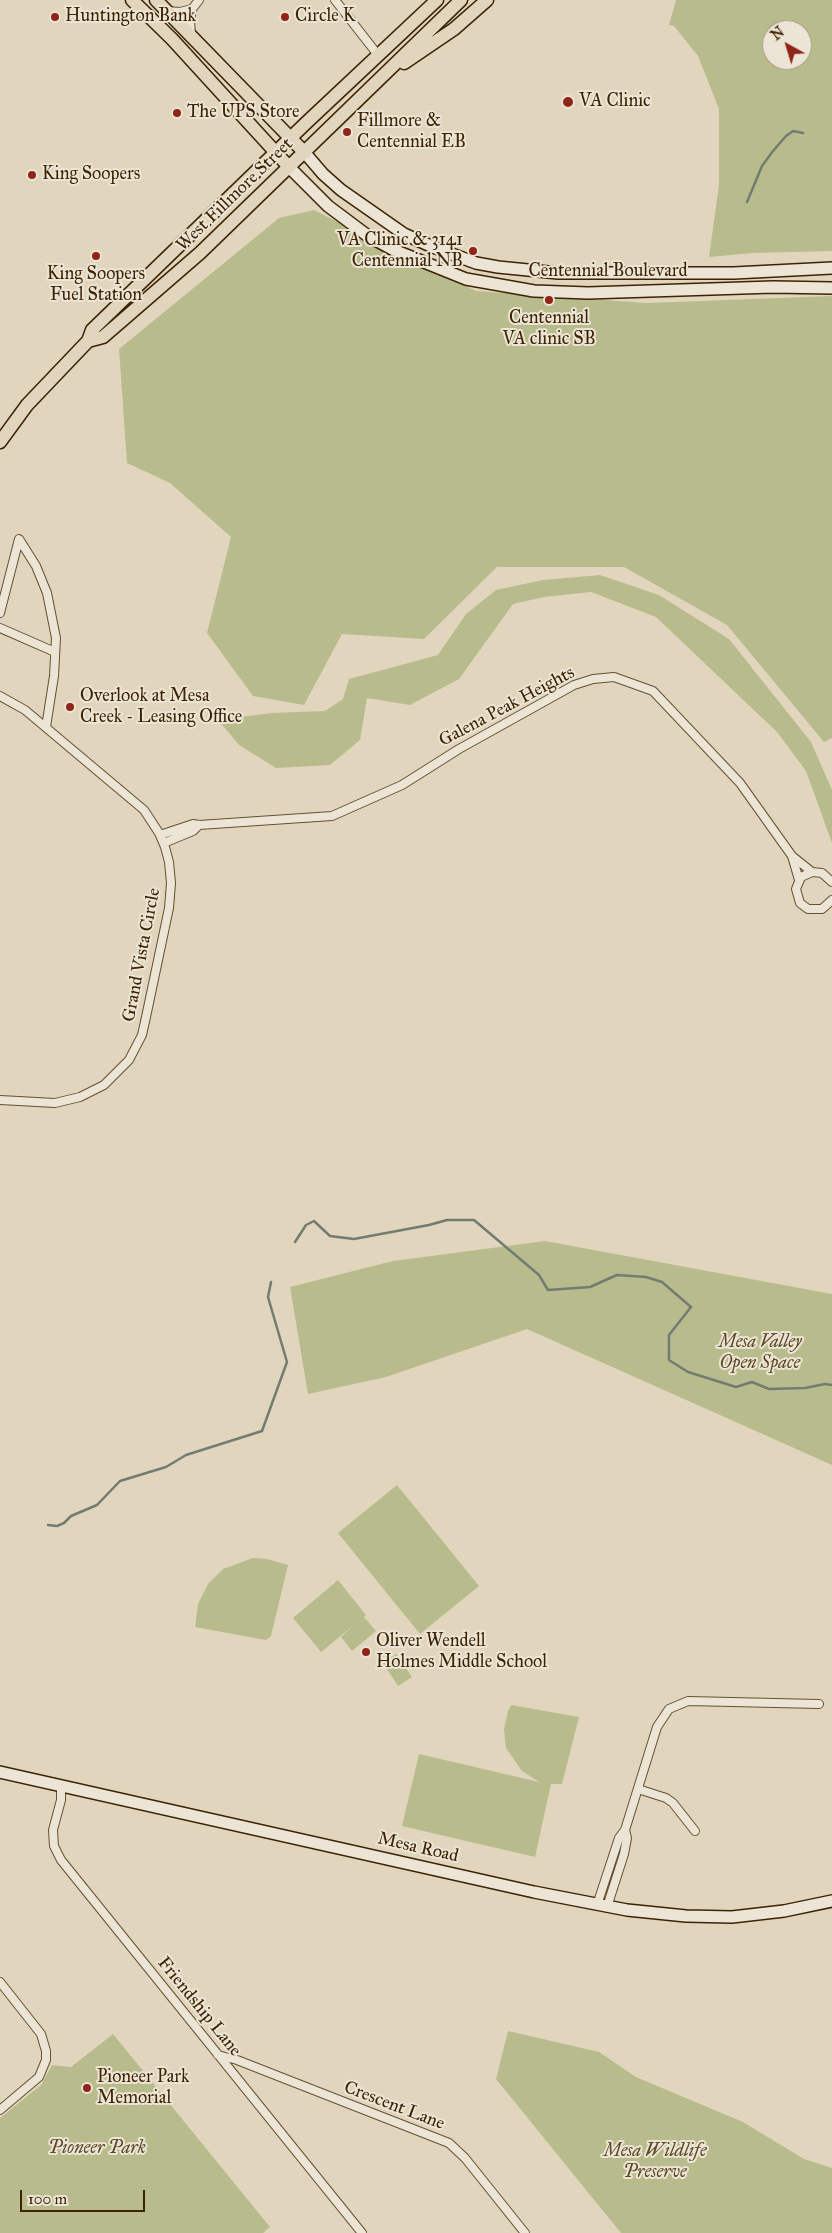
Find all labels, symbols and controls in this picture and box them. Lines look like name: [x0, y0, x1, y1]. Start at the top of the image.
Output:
place label: Huntington Bank: [65, 6, 196, 28]
place label: Circle K: [295, 6, 355, 28]
marker: Huntington Bank: [49, 11, 61, 23]
marker: Circle K: [279, 11, 291, 23]
north arrow: [762, 20, 812, 70]
text: N: [768, 23, 788, 44]
place label: VA Clinic: [579, 91, 651, 113]
marker: VA Clinic: [561, 95, 575, 109]
place label: The UPS Store: [187, 102, 299, 124]
marker: The UPS Store: [171, 107, 183, 119]
place label: Fillmore & Centennial EB: [357, 111, 466, 154]
marker: Fillmore & Centennial EB: [341, 126, 353, 138]
street label: West Fillmore Street: [172, 134, 298, 256]
place label: King Soopers: [42, 164, 140, 186]
marker: King Soopers: [26, 169, 38, 181]
place label: VA Clinic & 3141 Centennial NB: [337, 230, 463, 272]
marker: VA Clinic & 3141 Centennial NB: [467, 245, 479, 257]
marker: King Soopers Fuel Station: [90, 250, 102, 262]
street label: Centennial Boulevard: [529, 261, 687, 283]
place label: King Soopers Fuel Station: [47, 264, 145, 306]
marker: Centennial VA clinic SB: [543, 294, 555, 306]
place label: Centennial VA clinic SB: [502, 308, 596, 350]
street label: Galena Peak Heights: [435, 662, 579, 752]
place label: Overlook at Mesa Creek - Leasing Office: [80, 686, 242, 729]
marker: Overlook at Mesa Creek - Leasing Office: [64, 701, 76, 713]
street label: Grand Vista Circle: [118, 886, 166, 1024]
park label: Mesa Valley Open Space: [718, 1332, 802, 1375]
place label: Oliver Wendell Holmes Middle School: [376, 1631, 547, 1674]
marker: Oliver Wendell Holmes Middle School: [360, 1646, 372, 1658]
street label: Mesa Road: [375, 1828, 461, 1868]
street label: Friendship Lane: [152, 1953, 246, 2061]
place label: Pioneer Park Memorial: [97, 2067, 189, 2110]
street label: Crescent Lane: [341, 2077, 447, 2135]
marker: Pioneer Park Memorial: [81, 2082, 93, 2094]
park label: Pioneer Park: [48, 2138, 146, 2160]
park label: Mesa Wildlife Preserve: [603, 2141, 707, 2184]
scale bar: [22, 2180, 148, 2212]
text: 100 m: [28, 2190, 67, 2208]

